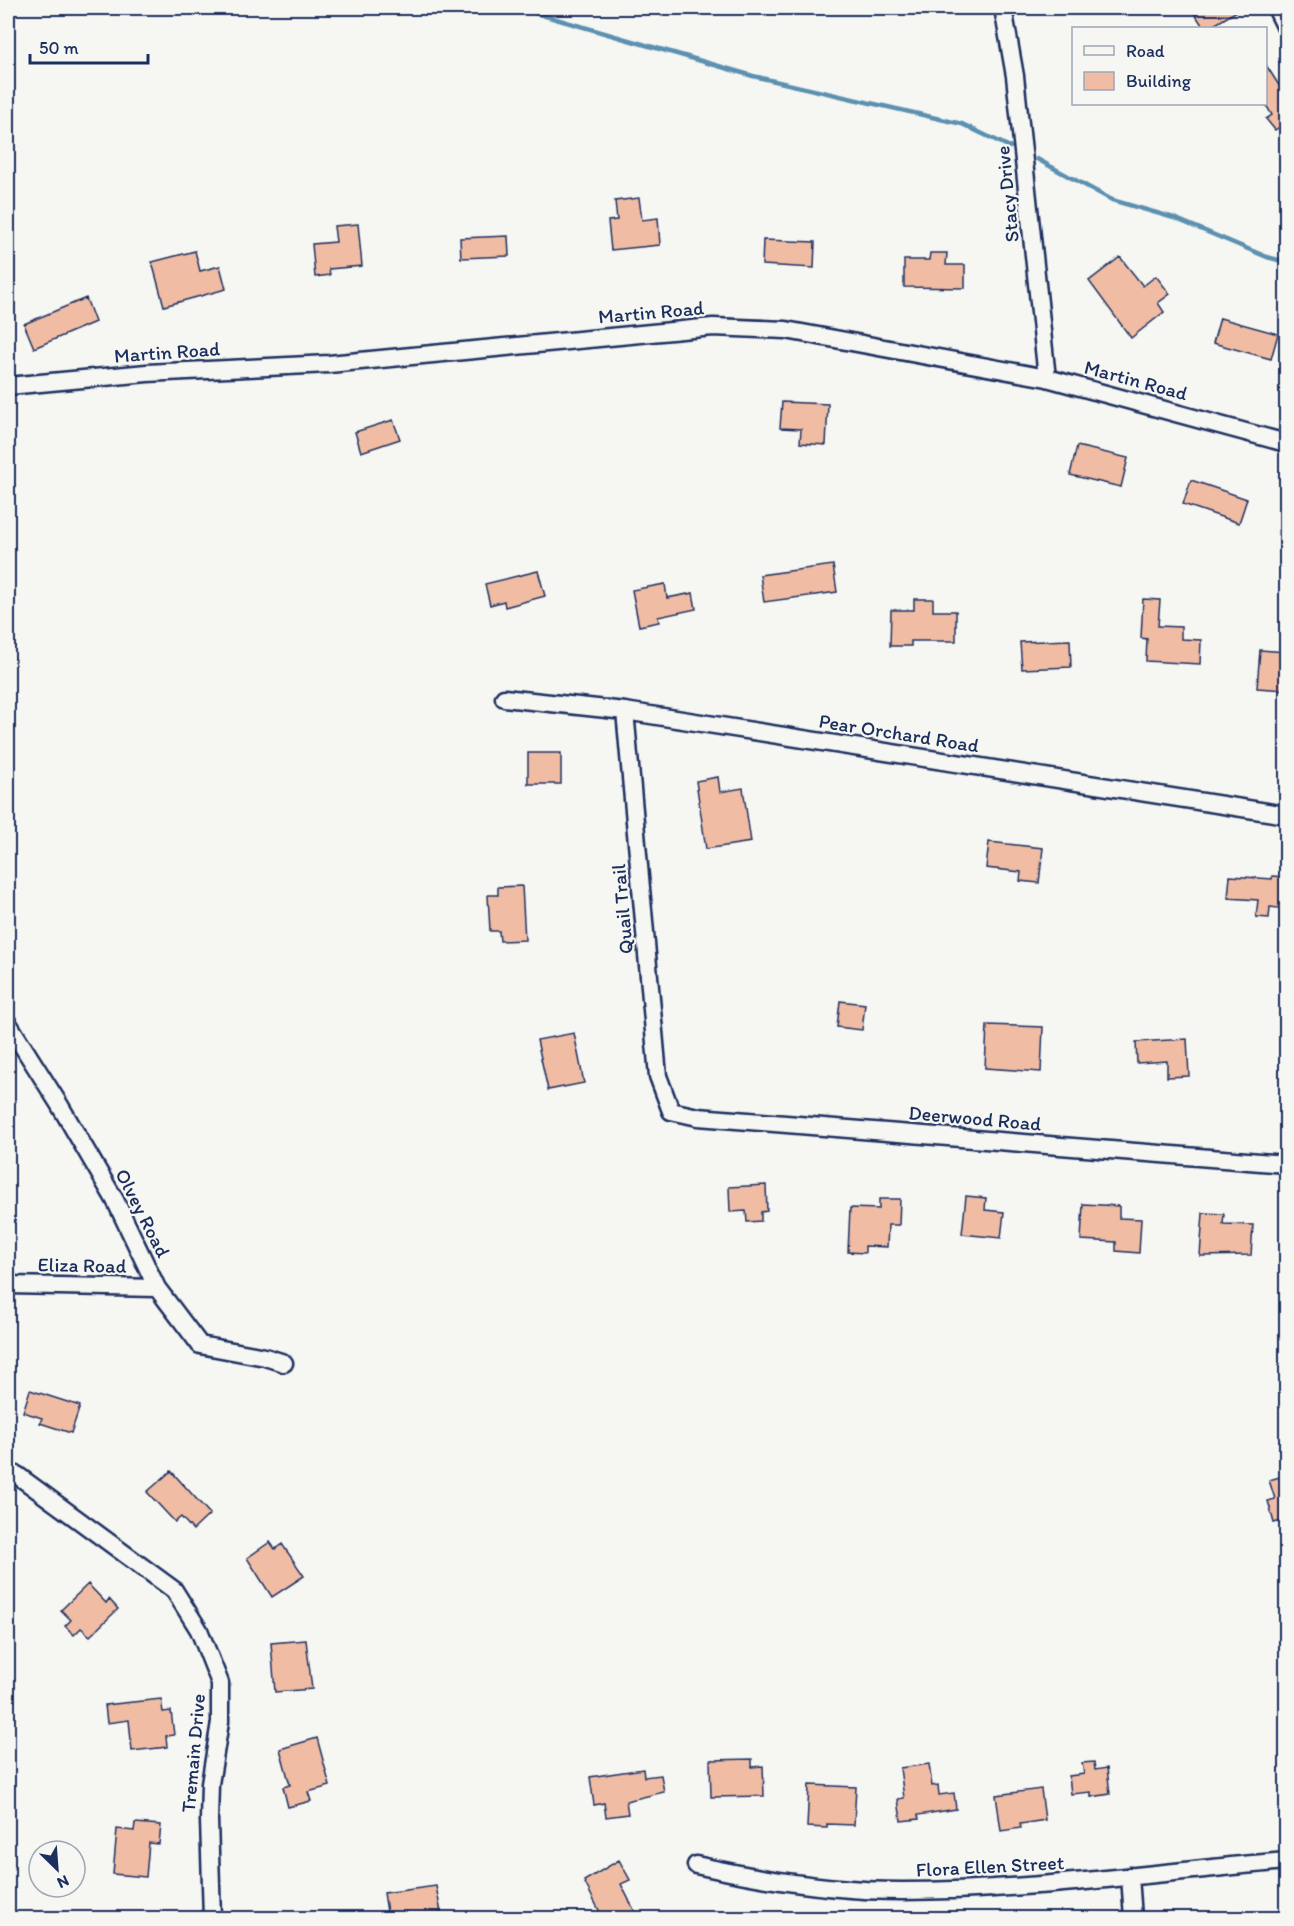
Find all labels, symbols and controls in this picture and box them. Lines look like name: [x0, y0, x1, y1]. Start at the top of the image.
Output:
scale bar: [30, 27, 148, 65]
legend: [1072, 27, 1267, 105]
text: 50 m: [39, 37, 79, 59]
text: Road: [1126, 40, 1165, 62]
text: Building: [1126, 70, 1192, 92]
street label: Stacy Drive: [990, 145, 1024, 243]
street label: Martin Road: [597, 295, 705, 329]
street label: Martin Road: [113, 336, 221, 368]
street label: Martin Road: [1082, 355, 1190, 405]
street label: Pear Orchard Road: [817, 708, 981, 758]
street label: Quail Trail: [606, 862, 638, 955]
street label: Deerwood Road: [908, 1100, 1042, 1136]
street label: Olvey Road: [110, 1165, 176, 1261]
street label: Eliza Road: [37, 1252, 127, 1278]
street label: Tremain Drive: [176, 1693, 210, 1813]
north arrow: [27, 1839, 87, 1899]
street label: Flora Ellen Street: [915, 1850, 1065, 1882]
text: N: [54, 1871, 72, 1893]

